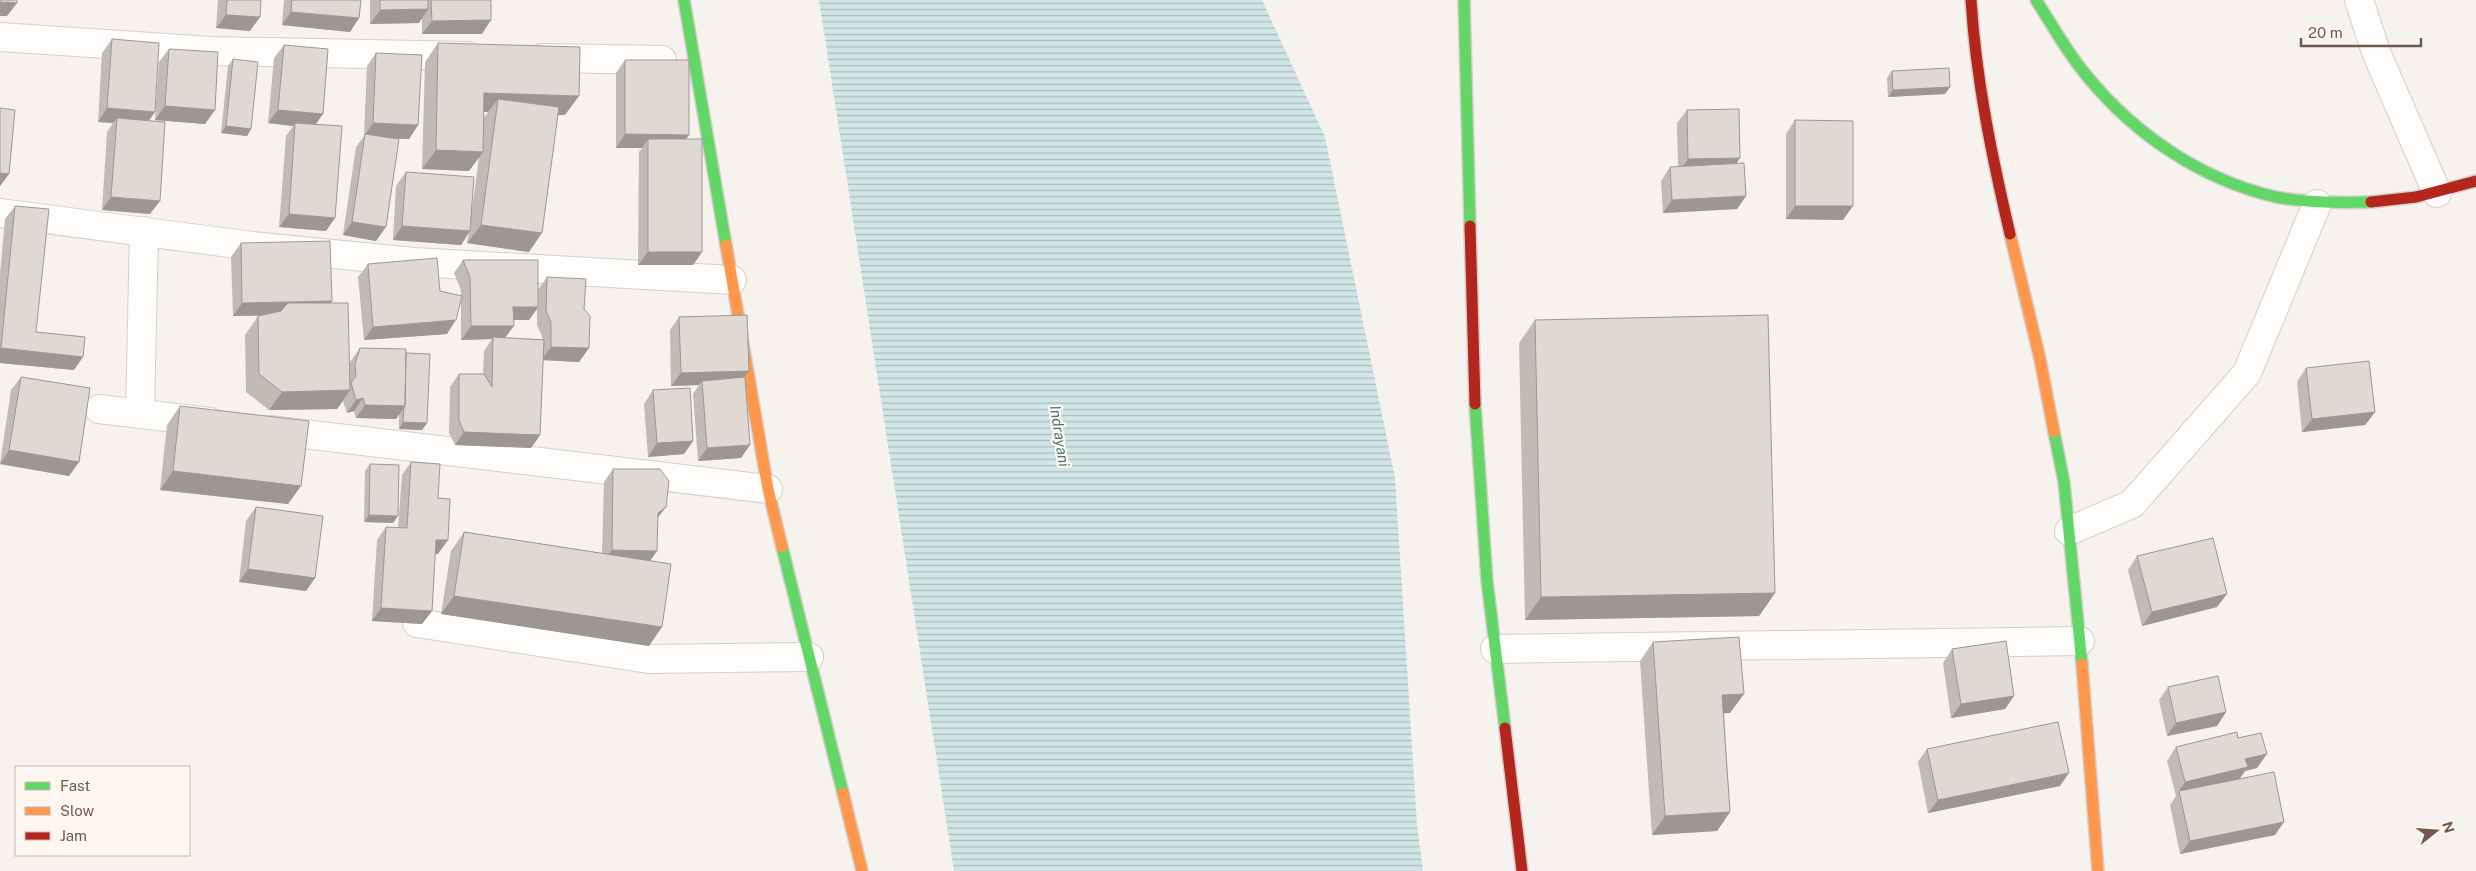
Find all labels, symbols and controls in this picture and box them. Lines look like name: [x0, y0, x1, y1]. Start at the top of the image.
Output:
scale bar: [2301, 15, 2421, 47]
text: 20 m: [2308, 24, 2343, 41]
water label: Indrayani: [1047, 404, 1073, 468]
legend: [15, 766, 190, 856]
text: Fast: [60, 777, 90, 794]
text: Slow: [60, 802, 95, 819]
north arrow: [2411, 806, 2461, 856]
text: N: [2439, 820, 2458, 835]
text: Jam: [60, 827, 87, 844]

